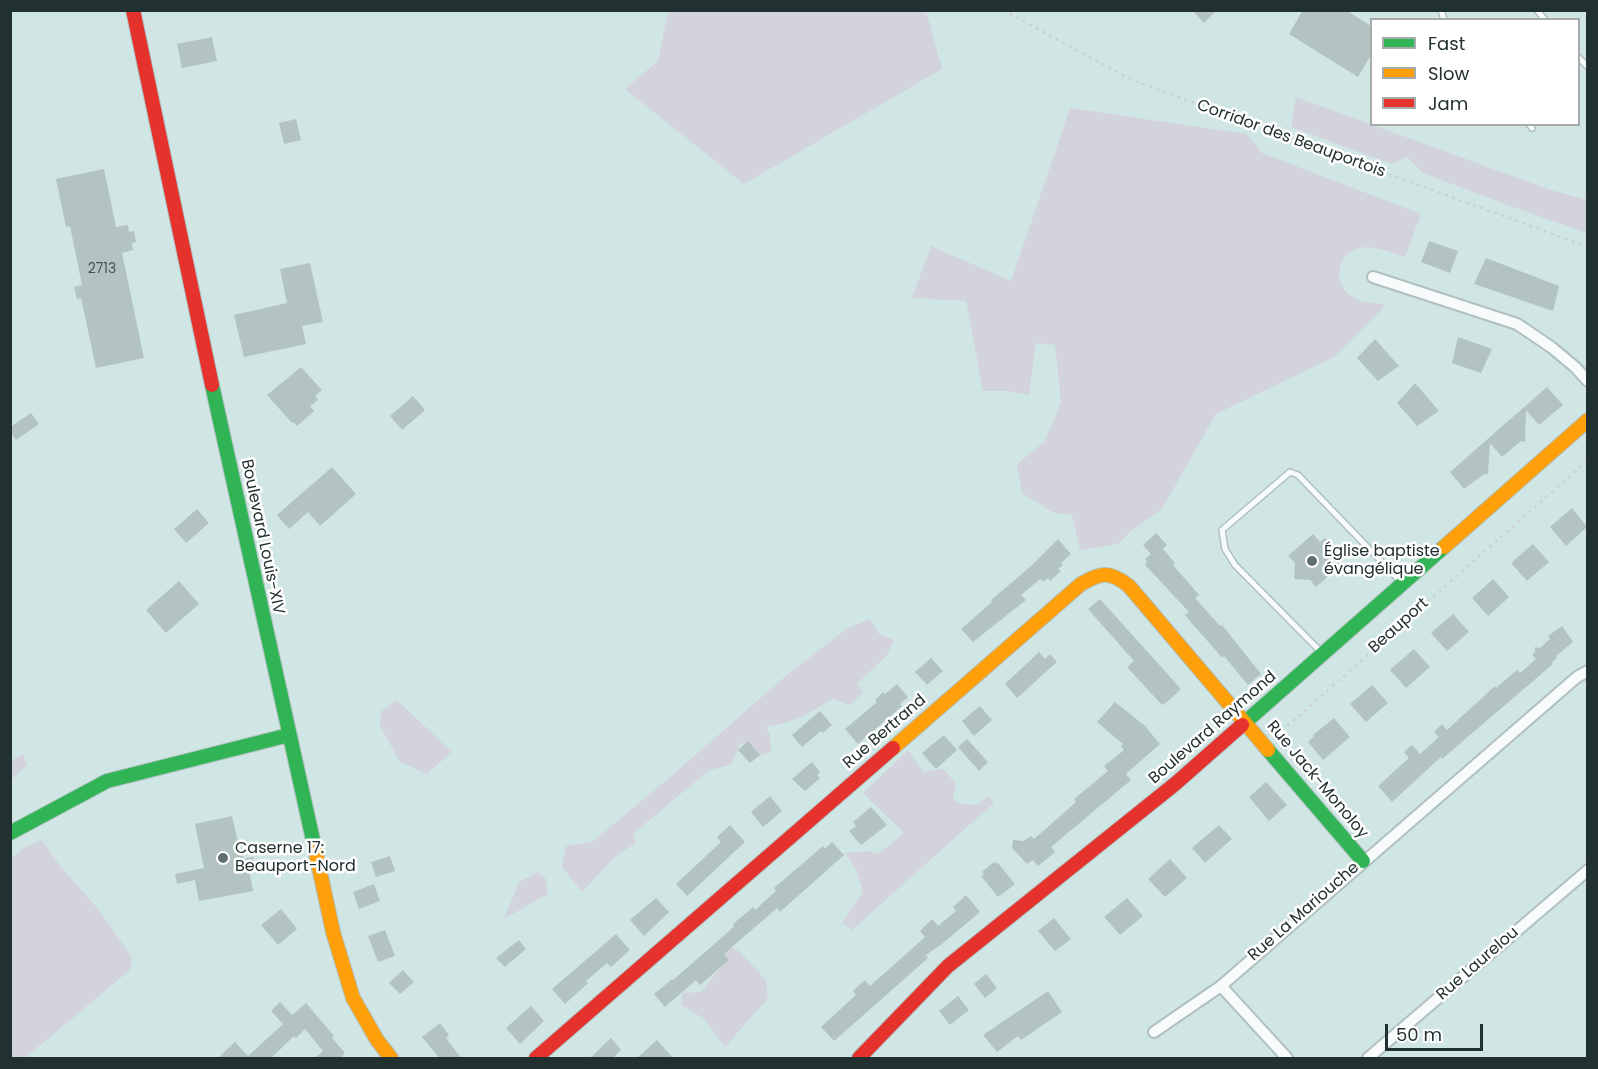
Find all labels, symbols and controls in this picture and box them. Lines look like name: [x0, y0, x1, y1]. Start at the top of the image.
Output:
legend: [1370, 18, 1580, 126]
text: Fast: [1428, 31, 1465, 56]
text: Slow: [1428, 61, 1469, 86]
text: Jam: [1428, 91, 1468, 116]
street label: Corridor des Beauportois: [1194, 96, 1388, 182]
house number: 2713: [88, 261, 116, 277]
street label: Boulevard Louis-XIV: [236, 458, 288, 616]
place label: Église baptiste évangélique: [1324, 542, 1440, 580]
marker: Église baptiste évangélique: [1305, 554, 1319, 568]
street label: Beauport: [1365, 594, 1433, 658]
street label: Boulevard Raymond: [1145, 668, 1281, 788]
street label: Rue Bertrand: [840, 691, 930, 773]
street label: Rue Jack-Monoloy: [1262, 717, 1372, 843]
place label: Caserne 17: Beauport-Nord: [235, 839, 356, 877]
marker: Caserne 17: Beauport-Nord: [216, 851, 230, 865]
street label: Rue La Mariouche: [1244, 859, 1364, 965]
street label: Rue Laurelou: [1433, 923, 1523, 1005]
scale bar: [1388, 1012, 1486, 1050]
text: 50 m: [1396, 1022, 1442, 1047]

